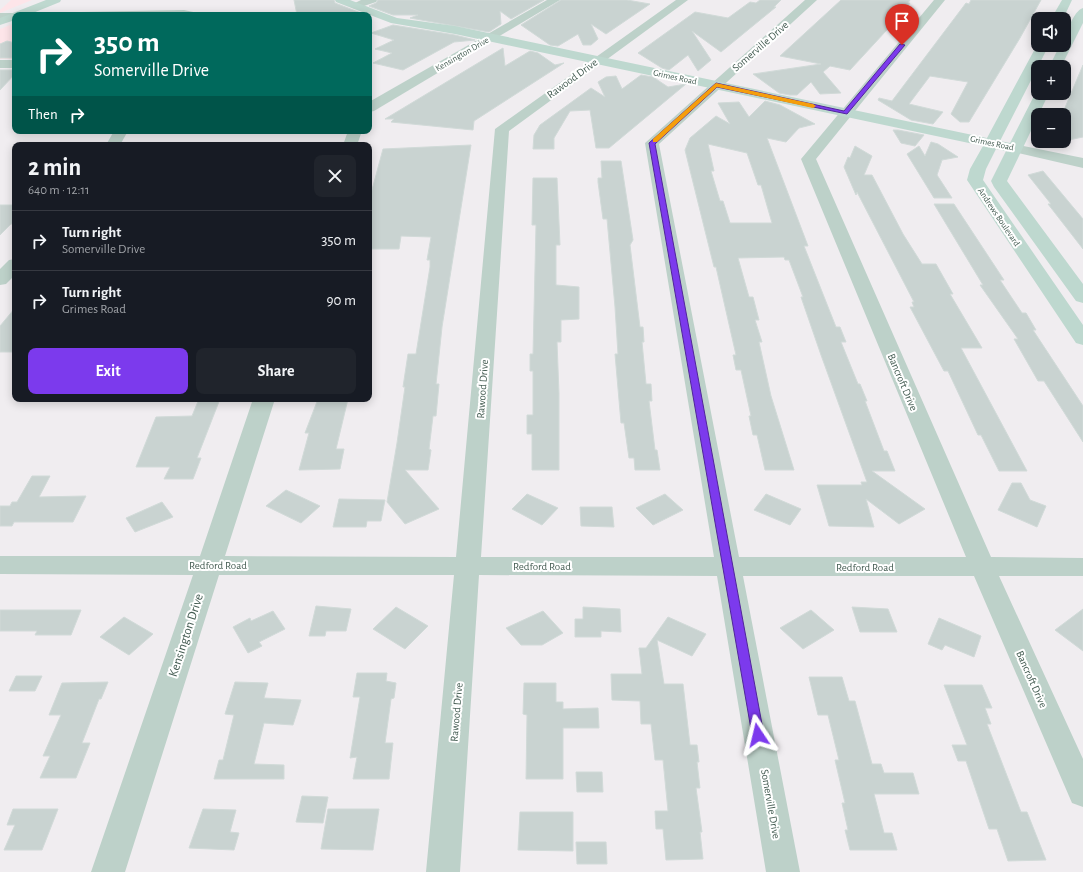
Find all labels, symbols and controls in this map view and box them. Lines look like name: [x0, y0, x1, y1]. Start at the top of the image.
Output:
pin: [885, 4, 919, 45]
icon: arrive: [891, 10, 913, 32]
map controls: [1031, 12, 1071, 148]
button: sound: [1031, 12, 1071, 52]
street label: Somerville Drive: [730, 19, 790, 74]
icon: right: [28, 28, 80, 80]
text: 350 m: [94, 29, 160, 57]
street label: Kensington Drive: [434, 36, 490, 73]
street label: Rawood Drive: [545, 57, 600, 100]
button: +: [1031, 60, 1071, 100]
text: Somerville Drive: [94, 62, 209, 80]
street label: Grimes Road: [652, 68, 698, 87]
icon: right: [66, 104, 88, 126]
text: Then: [28, 107, 58, 122]
button: −: [1031, 108, 1071, 148]
street label: Grimes Road: [969, 134, 1015, 153]
button: close: [314, 155, 356, 197]
text: 2 min: [28, 156, 81, 180]
text: 640 m · 12:11: [28, 184, 89, 197]
street label: Andrews Boulevard: [976, 187, 1021, 248]
text: Turn right: [62, 225, 121, 240]
icon: right: [28, 230, 50, 252]
text: 350 m: [321, 233, 356, 248]
text: Somerville Drive: [62, 243, 145, 256]
text: Turn right: [62, 285, 121, 300]
icon: right: [28, 290, 50, 312]
text: 90 m: [327, 293, 356, 308]
text: Grimes Road: [62, 303, 126, 316]
button: Exit: [28, 348, 188, 394]
button: Share: [196, 348, 356, 394]
street label: Bancroft Drive: [886, 352, 920, 412]
street label: Rawood Drive: [475, 359, 490, 419]
street label: Redford Road: [189, 560, 247, 571]
street label: Redford Road: [513, 561, 571, 572]
street label: Redford Road: [836, 562, 894, 573]
street label: Kensington Drive: [167, 592, 206, 679]
street label: Bancroft Drive: [1014, 649, 1049, 709]
street label: Rawood Drive: [448, 682, 465, 742]
position arrow: [737, 714, 779, 756]
street label: Somerville Drive: [759, 768, 782, 840]

